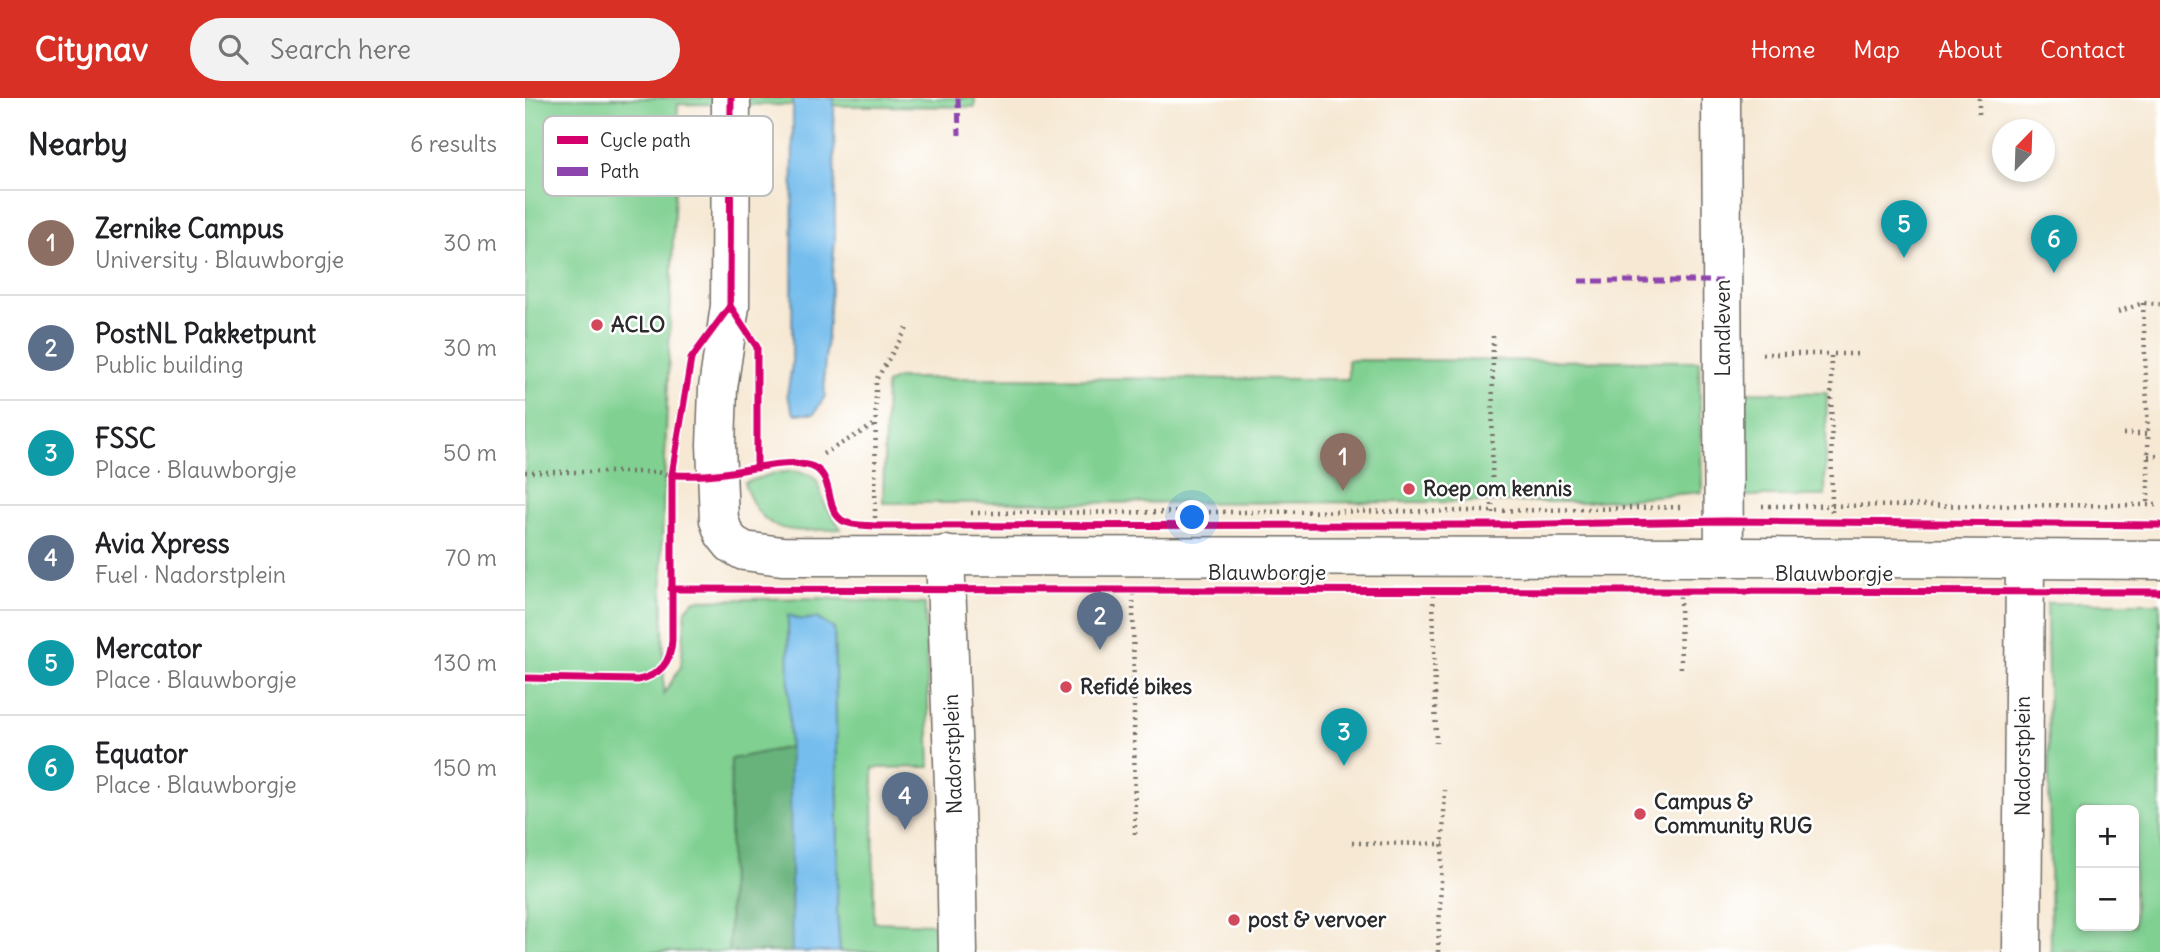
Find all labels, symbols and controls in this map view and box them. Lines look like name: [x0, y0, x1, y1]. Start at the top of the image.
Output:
search box: [190, 18, 680, 81]
text: Citynav: [35, 28, 148, 70]
icon: search: [214, 30, 252, 68]
text: Search here: [270, 33, 411, 66]
text: Home: [1751, 34, 1815, 64]
text: Map: [1853, 34, 1900, 64]
text: About: [1938, 34, 2002, 64]
text: Contact: [2040, 34, 2125, 64]
legend: [543, 116, 773, 196]
north arrow: [1992, 119, 2055, 182]
text: Nearby: [28, 125, 128, 163]
text: Cycle path: [600, 128, 691, 152]
text: 6 results: [410, 129, 497, 158]
text: Path: [600, 159, 639, 183]
pin: 5: [1881, 200, 1927, 258]
text: Zernike Campus: [95, 212, 284, 245]
pin: 6: [2031, 215, 2077, 273]
text: 1: [46, 228, 56, 257]
text: 30 m: [443, 228, 497, 257]
text: University · Blauwborgje: [95, 245, 344, 274]
street label: Landleven: [1709, 279, 1736, 377]
place label: ACLO: [611, 311, 665, 338]
text: PostNL Pakketpunt: [95, 317, 316, 350]
marker: ACLO: [589, 317, 605, 333]
text: 2: [45, 333, 57, 362]
text: 30 m: [443, 333, 497, 362]
text: Public building: [95, 350, 244, 379]
text: FSSC: [95, 422, 156, 455]
pin: 1: [1320, 433, 1366, 491]
text: 3: [44, 438, 58, 467]
text: 50 m: [443, 438, 497, 467]
text: Place · Blauwborgje: [95, 455, 297, 484]
place label: Roep om kennis: [1423, 475, 1572, 502]
marker: Roep om kennis: [1401, 481, 1417, 497]
your location: [1175, 500, 1209, 534]
text: Avia Xpress: [95, 527, 230, 560]
text: 4: [44, 543, 58, 572]
text: 70 m: [445, 543, 497, 572]
street label: Blauwborgje: [1208, 559, 1326, 586]
text: Fuel · Nadorstplein: [95, 560, 286, 589]
street label: Blauwborgje: [1775, 560, 1893, 587]
pin: 2: [1077, 592, 1123, 650]
text: Mercator: [95, 632, 202, 665]
text: 5: [44, 648, 58, 677]
text: 130 m: [434, 648, 497, 677]
text: Place · Blauwborgje: [95, 665, 297, 694]
place label: Refidé bikes: [1080, 673, 1193, 700]
marker: Refidé bikes: [1058, 679, 1074, 695]
street label: Nadorstplein: [937, 693, 968, 815]
street label: Nadorstplein: [2009, 696, 2036, 816]
pin: 3: [1321, 708, 1367, 766]
text: Equator: [95, 737, 188, 770]
text: 6: [44, 753, 58, 782]
text: 150 m: [434, 753, 497, 782]
text: Place · Blauwborgje: [95, 770, 297, 799]
pin: 4: [882, 772, 928, 830]
place label: Campus & Community RUG: [1654, 788, 1812, 839]
map controls: [2076, 805, 2139, 931]
button: +: [2076, 805, 2139, 868]
marker: Campus & Community RUG: [1632, 806, 1648, 822]
button: −: [2076, 868, 2139, 931]
place label: post & vervoer: [1248, 906, 1387, 933]
marker: post & vervoer: [1226, 912, 1242, 928]

